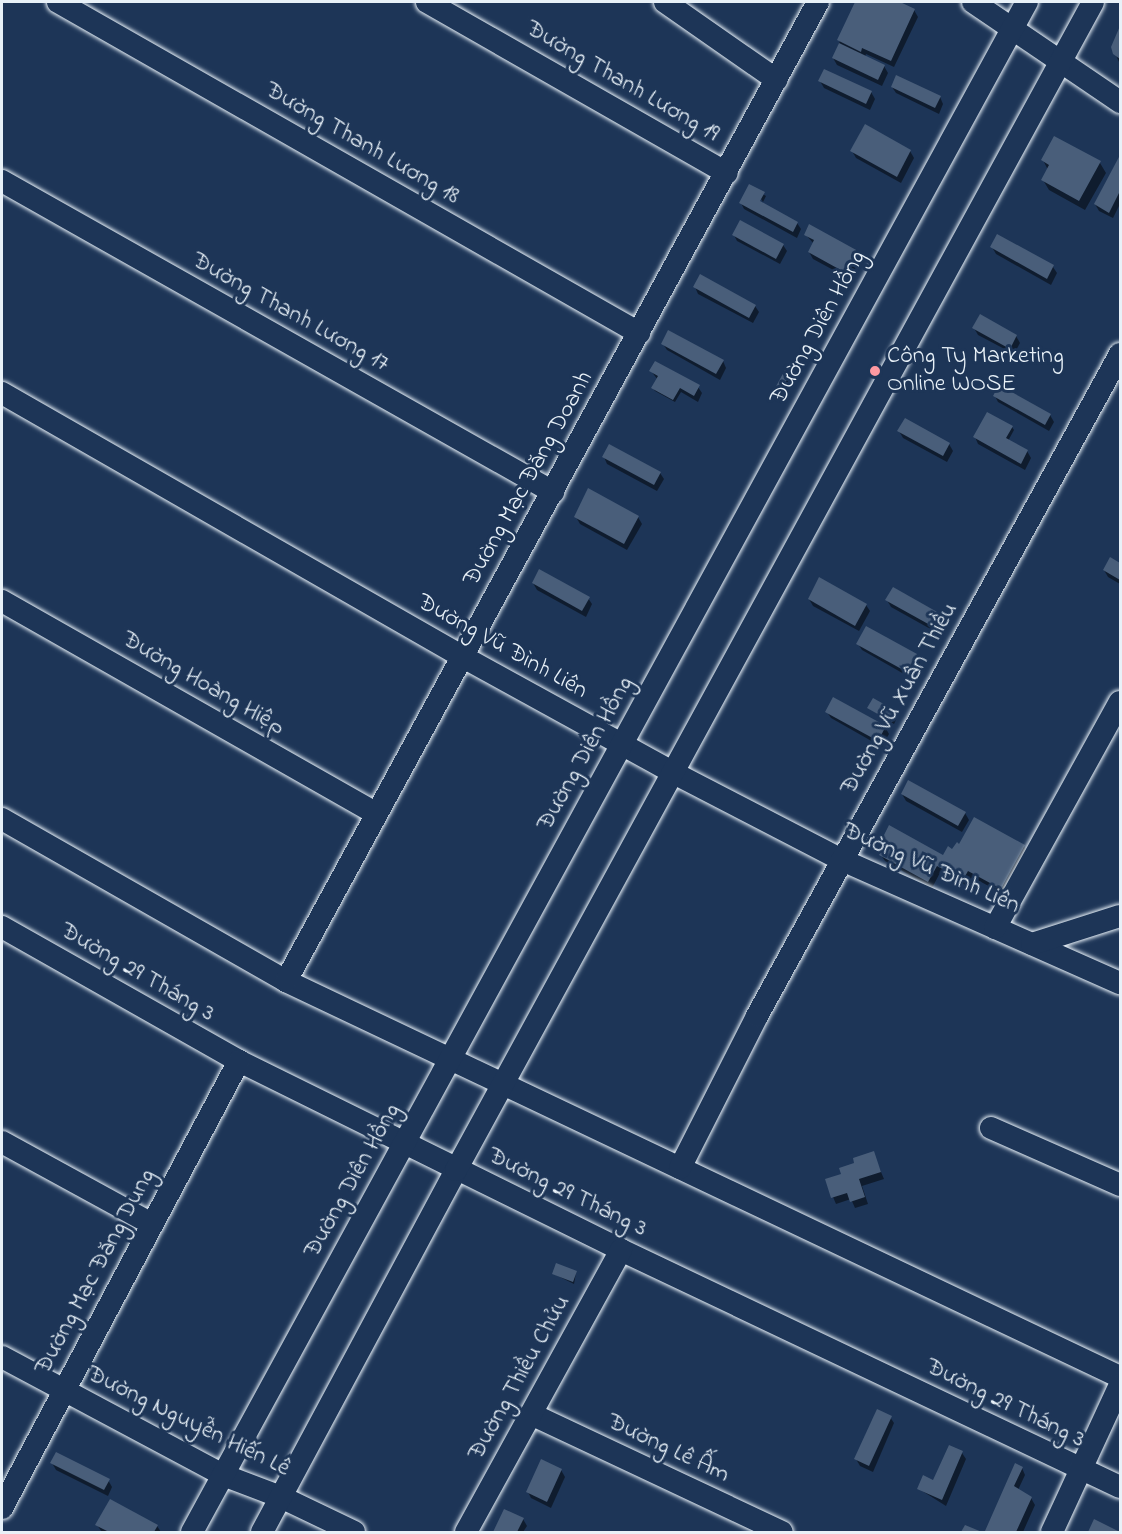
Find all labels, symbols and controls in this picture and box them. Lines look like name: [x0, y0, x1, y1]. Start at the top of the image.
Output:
street label: Đường Thanh Lương 19: [520, 15, 724, 149]
street label: Đường Thanh Lương 18: [260, 77, 464, 211]
street label: Đường Diên Hồng: [765, 246, 873, 410]
street label: Đường Thanh Lương 17: [186, 247, 394, 379]
place label: Công Ty Marketing Online WOSE: [887, 343, 1064, 399]
marker: Công Ty Marketing Online WOSE: [868, 364, 882, 378]
street label: Đường Mạc Đăng Doanh: [458, 367, 600, 591]
street label: Đường Vũ Đình Liên: [412, 588, 592, 706]
street label: Đường Vũ Xuân Thiều: [835, 598, 965, 800]
street label: Đường Hoàng Hiệp: [116, 626, 290, 742]
street label: Đường Diên Hồng: [532, 672, 640, 836]
street label: Đường Vũ Đình Liên: [838, 817, 1024, 921]
street label: Đường 29 Tháng 3: [55, 917, 219, 1029]
street label: Đường Diên Hồng: [299, 1099, 407, 1263]
street label: Đường 29 Tháng 3: [483, 1142, 651, 1244]
street label: Đường Mạc Đăng Dung: [30, 1164, 162, 1380]
street label: Đường Thiều Chửu: [463, 1290, 577, 1466]
street label: Đường 29 Tháng 3: [921, 1353, 1089, 1455]
street label: Đường Nguyễn Hiến Lê: [82, 1360, 294, 1484]
street label: Đường Lê Ấm: [602, 1408, 734, 1490]

